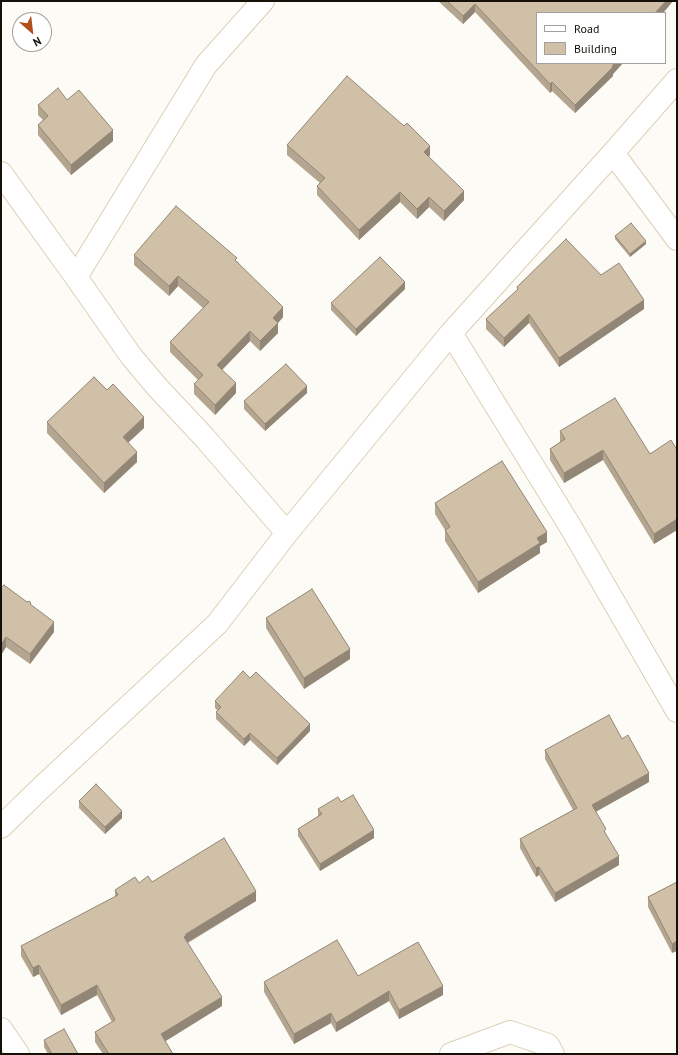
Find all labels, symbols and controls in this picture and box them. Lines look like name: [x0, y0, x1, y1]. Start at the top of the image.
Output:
north arrow: [12, 12, 52, 52]
legend: [536, 12, 666, 64]
text: Road: [574, 21, 599, 36]
text: N: [31, 34, 44, 50]
text: Building: [574, 41, 617, 56]

